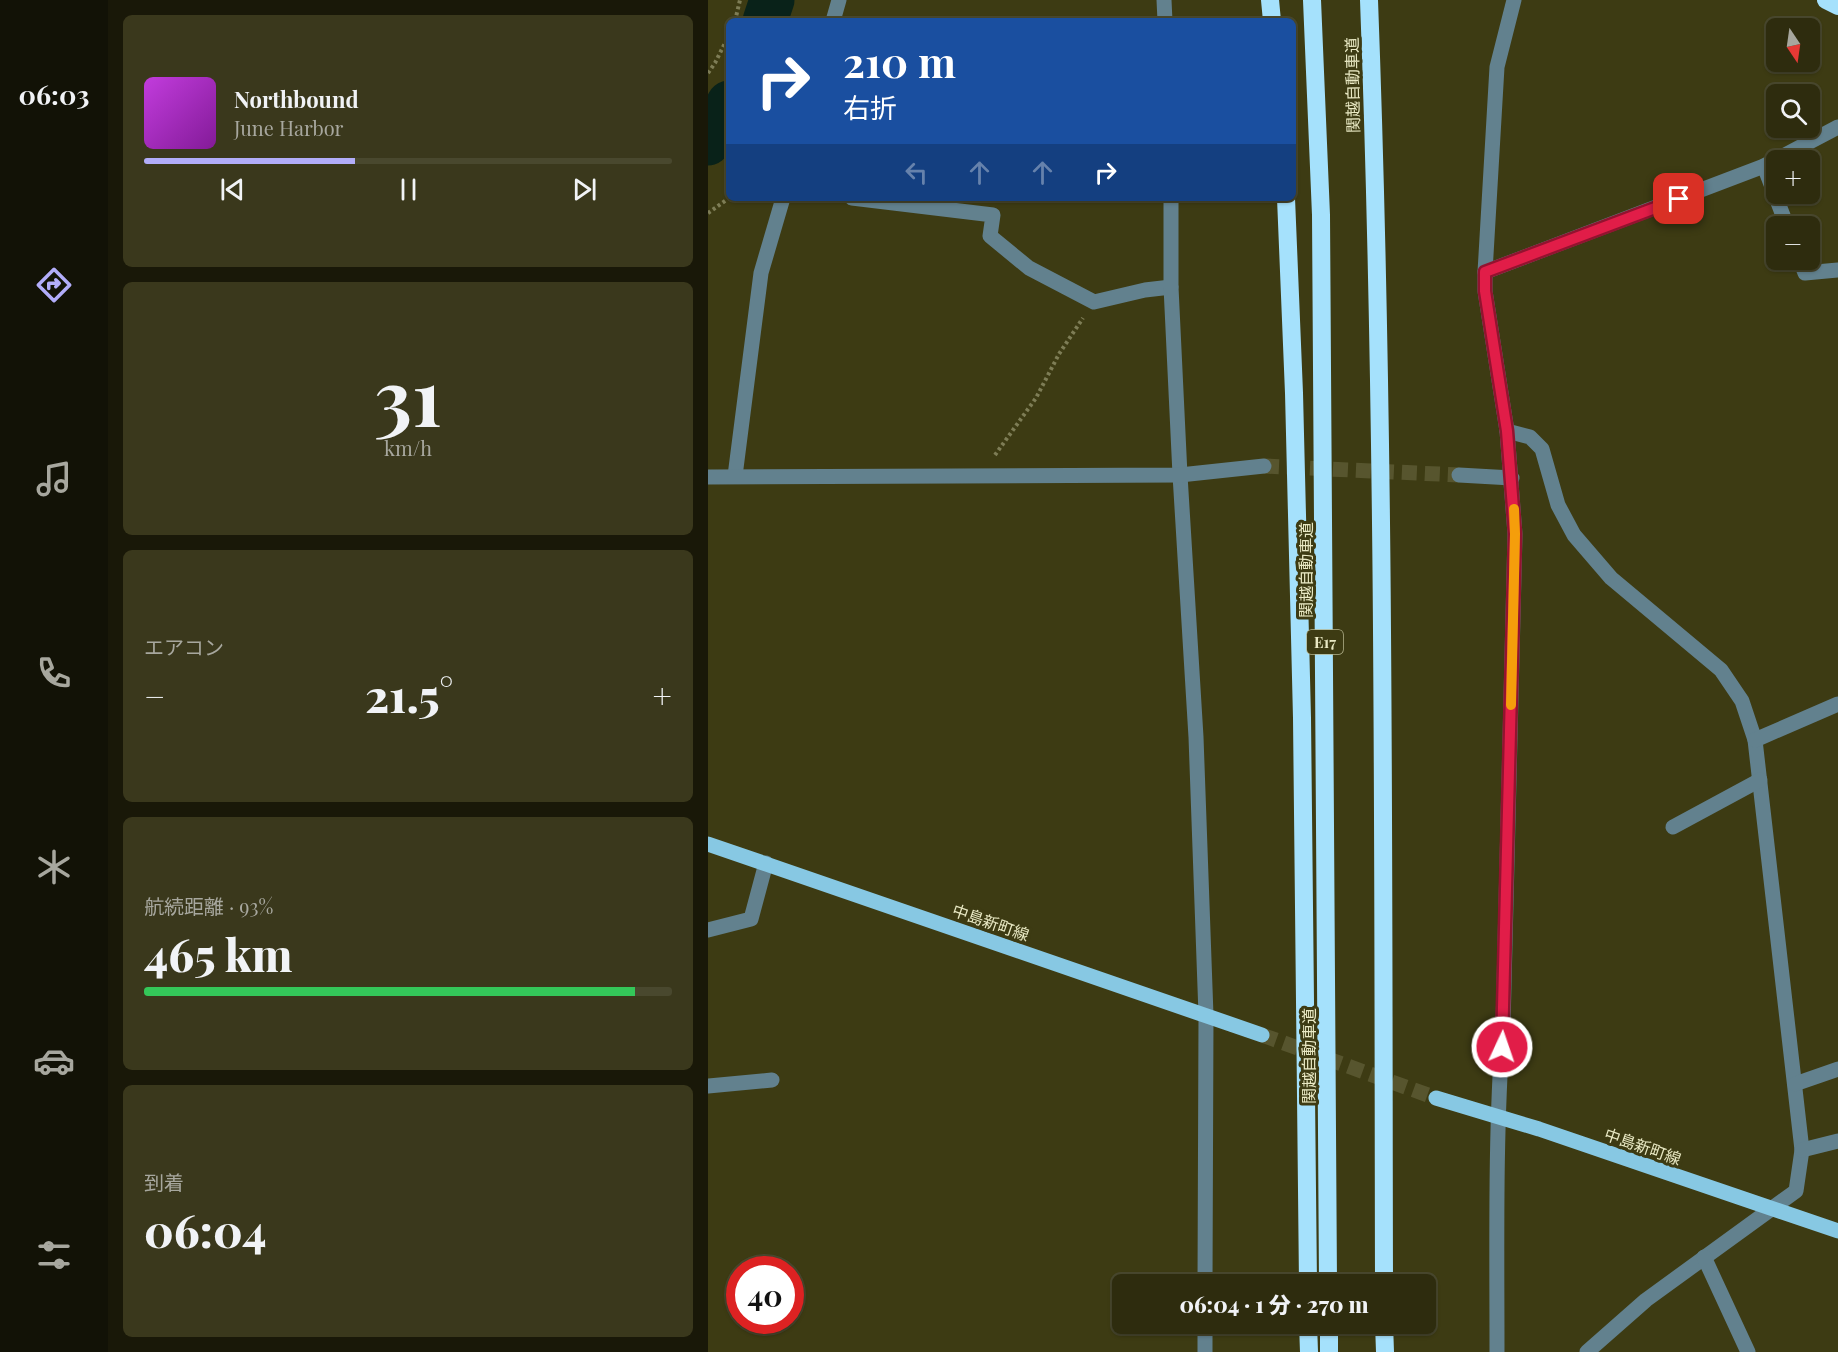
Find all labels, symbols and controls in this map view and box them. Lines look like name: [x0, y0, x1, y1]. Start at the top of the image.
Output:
north arrow: [1766, 18, 1820, 72]
map controls: [1766, 18, 1820, 270]
text: 210 m: [843, 33, 956, 89]
street label: 関越自動車道: [1341, 37, 1363, 133]
icon: right: [744, 42, 822, 120]
text: 06:03: [19, 76, 89, 112]
text: Northbound: [234, 84, 359, 114]
button: search: [1766, 84, 1820, 138]
text: 右折: [843, 89, 897, 125]
text: June Harbor: [234, 114, 344, 141]
button: +: [1766, 150, 1820, 204]
icon: left: [900, 156, 933, 189]
icon: ahead: [963, 156, 996, 189]
icon: ahead: [1026, 156, 1059, 189]
icon: right: [1089, 156, 1122, 189]
icon: previous: [216, 173, 249, 206]
icon: pause: [392, 173, 425, 206]
icon: next: [568, 173, 601, 206]
pin: [1653, 173, 1704, 224]
icon: arrive: [1662, 182, 1695, 215]
button: −: [1766, 216, 1820, 270]
icon: directions: [33, 264, 75, 306]
text: 31: [374, 343, 442, 447]
text: km/h: [384, 434, 432, 461]
icon: music: [33, 458, 75, 500]
street label: 関越自動車道: [1295, 522, 1316, 618]
road number: E17: [1307, 630, 1343, 654]
text: エアコン: [144, 633, 224, 660]
icon: phone: [33, 652, 75, 694]
text: 21.5°: [365, 664, 453, 724]
text: −: [144, 673, 165, 717]
text: +: [653, 673, 672, 717]
icon: climate: [33, 846, 75, 888]
text: 航続距離 · 93%: [144, 892, 273, 919]
street label: 中島新町線: [950, 899, 1032, 945]
text: 465 km: [144, 923, 293, 983]
street label: 関越自動車道: [1298, 1008, 1319, 1104]
position arrow: [1470, 1015, 1534, 1079]
icon: car: [33, 1040, 75, 1082]
street label: 中島新町線: [1602, 1123, 1684, 1169]
text: 到着: [144, 1168, 184, 1195]
text: 06:04: [144, 1199, 266, 1259]
icon: filters: [33, 1234, 75, 1276]
speed limit sign: 40: [726, 1256, 804, 1334]
text: 06:04 · 1 分 · 270 m: [1179, 1289, 1369, 1319]

